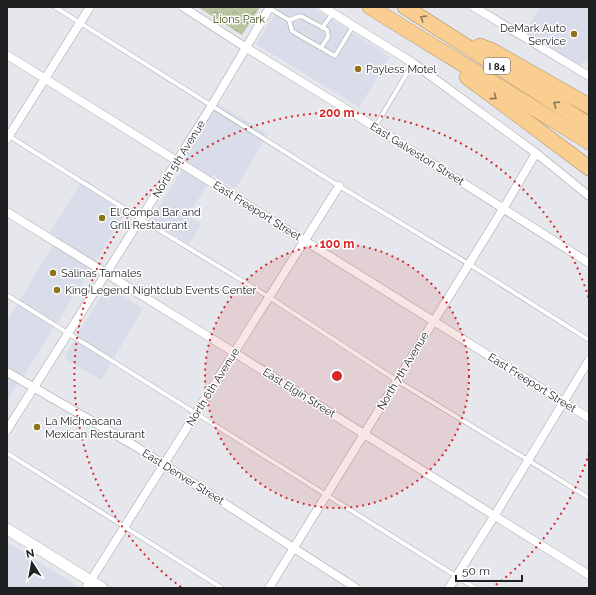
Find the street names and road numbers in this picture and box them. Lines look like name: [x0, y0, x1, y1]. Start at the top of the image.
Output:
road number: I 84: [484, 58, 510, 74]
street label: North 5th Avenue: [150, 117, 208, 200]
street label: East Galveston Street: [368, 120, 467, 188]
street label: East Freeport Street: [211, 179, 304, 244]
street label: North 7th Avenue: [375, 329, 432, 412]
street label: North 6th Avenue: [184, 345, 243, 428]
street label: East Freeport Street: [486, 351, 579, 416]
street label: East Elgin Street: [260, 365, 338, 421]
street label: East Denver Street: [140, 447, 227, 508]

